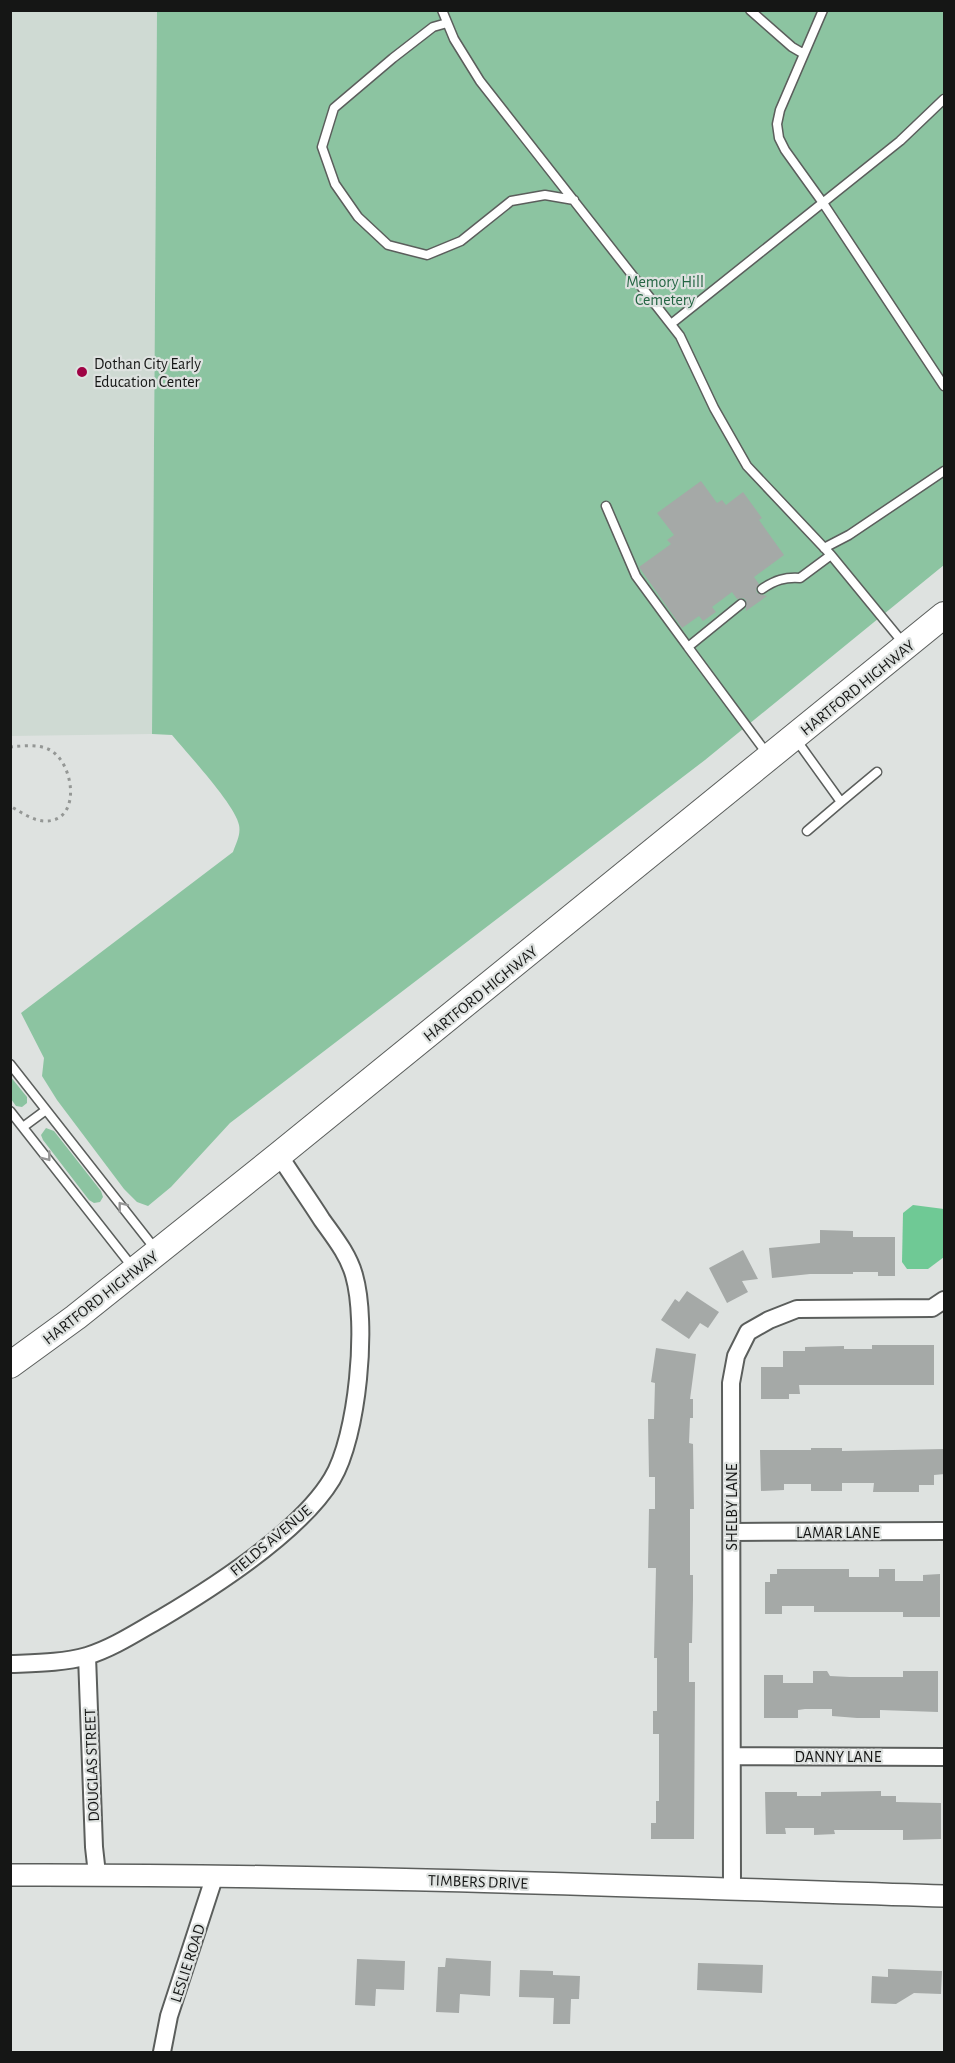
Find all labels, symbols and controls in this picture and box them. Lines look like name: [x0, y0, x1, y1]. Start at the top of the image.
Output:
park label: Memory Hill Cemetery: [626, 274, 704, 309]
place label: Dothan City Early Education Center: [94, 356, 201, 390]
marker: Dothan City Early Education Center: [75, 365, 89, 379]
street label: HARTFORD HIGHWAY: [798, 637, 918, 738]
street label: HARTFORD HIGHWAY: [421, 943, 541, 1044]
one-way arrow: [39, 1150, 50, 1161]
one-way arrow: [118, 1202, 129, 1213]
street label: HARTFORD HIGHWAY: [40, 1248, 162, 1348]
street label: SHELBY LANE: [724, 1463, 740, 1551]
street label: FIELDS AVENUE: [227, 1502, 314, 1579]
street label: LAMAR LANE: [796, 1525, 880, 1541]
street label: DOUGLAS STREET: [82, 1708, 102, 1822]
street label: DANNY LANE: [795, 1749, 882, 1765]
street label: TIMBERS DRIVE: [428, 1872, 529, 1892]
street label: LESLIE ROAD: [168, 1922, 208, 2005]

